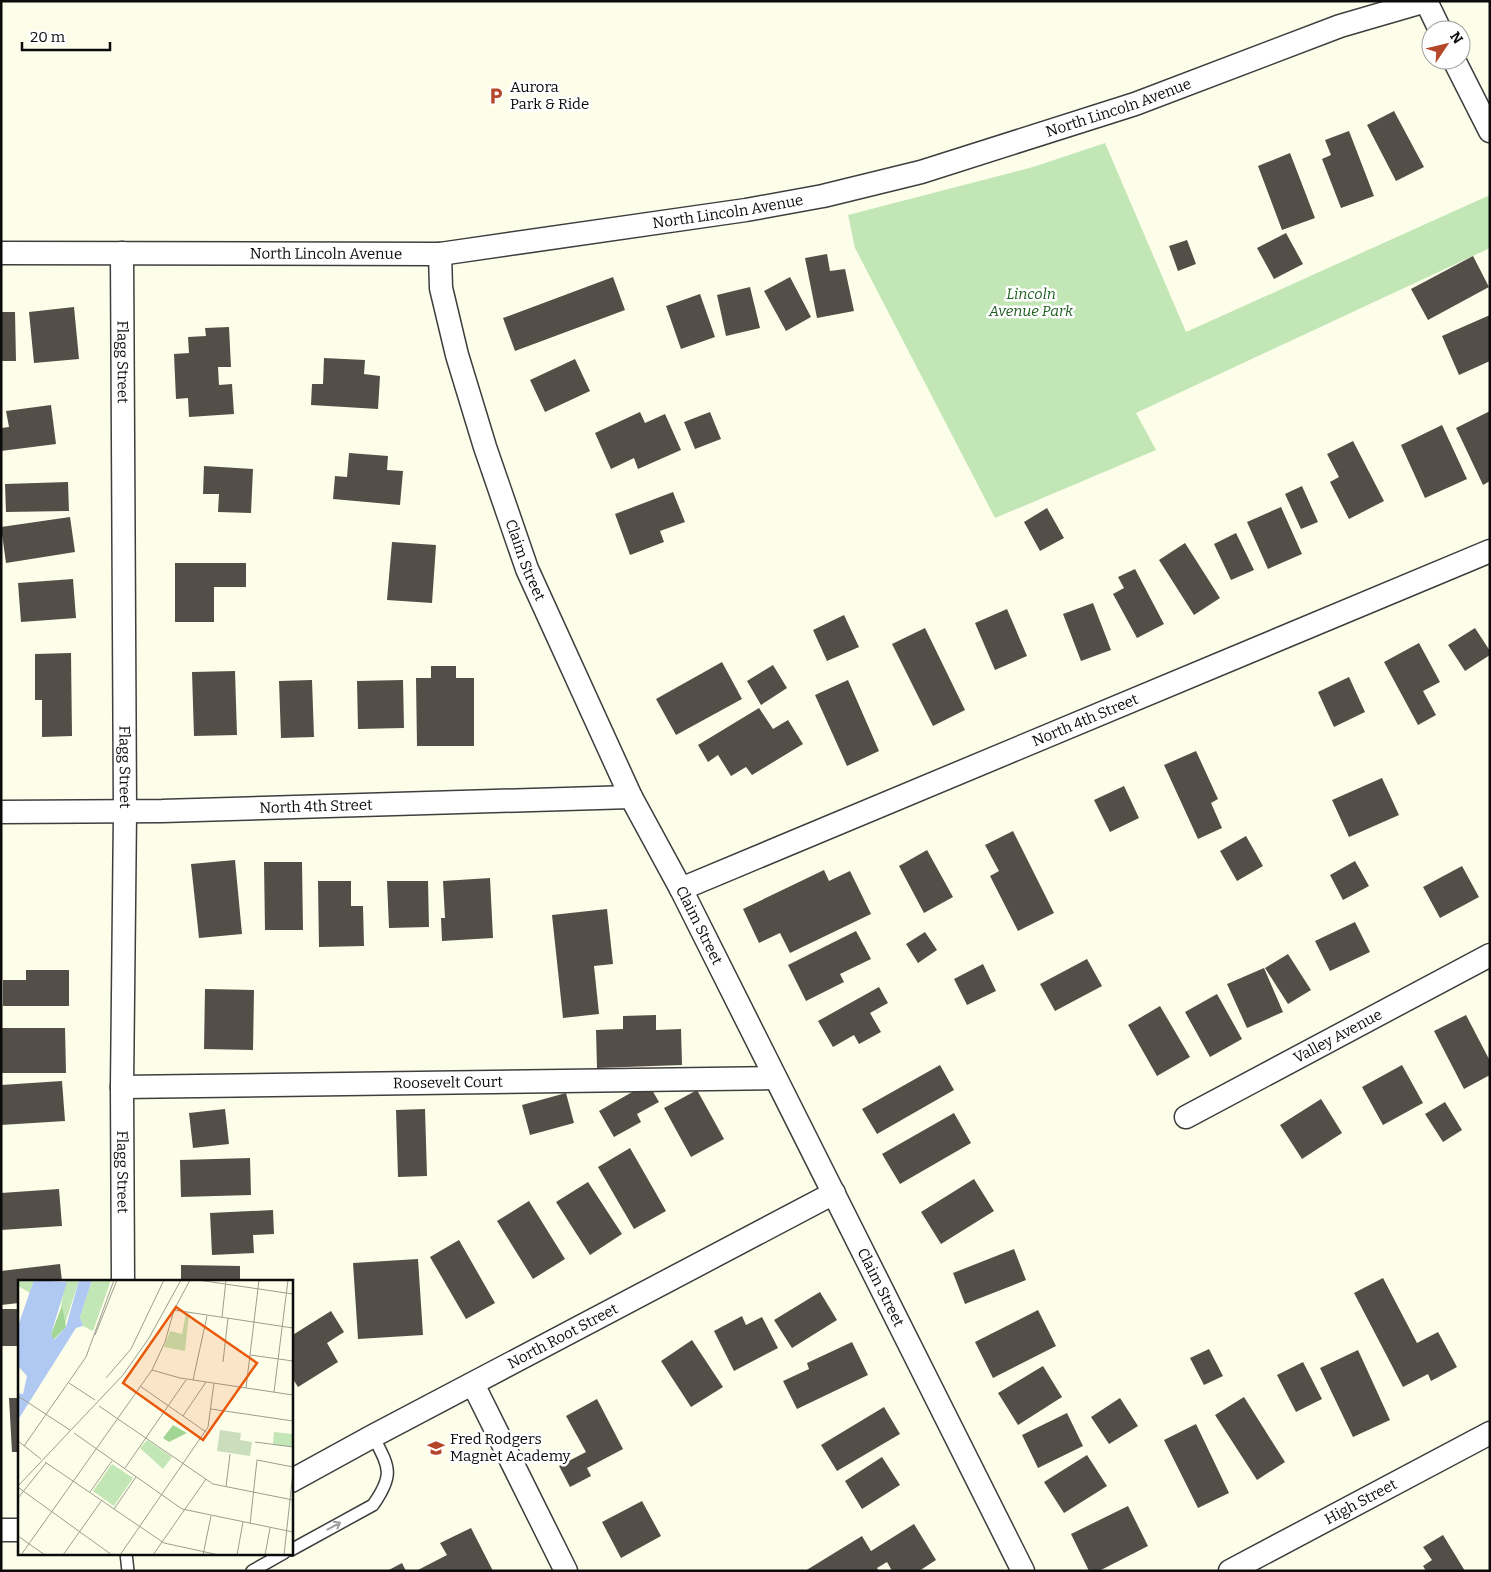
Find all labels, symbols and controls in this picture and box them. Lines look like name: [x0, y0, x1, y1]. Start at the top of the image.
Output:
scale bar: [22, 20, 110, 52]
north arrow: [1421, 20, 1471, 70]
text: 20 m: [30, 28, 66, 46]
text: N: [1446, 29, 1466, 47]
street label: North Lincoln Avenue: [1044, 75, 1194, 141]
place label: Aurora Park & Ride: [510, 78, 589, 113]
parking icon: Aurora Park & Ride: [486, 86, 506, 106]
street label: North Lincoln Avenue: [651, 191, 805, 232]
street label: North Lincoln Avenue: [250, 245, 402, 263]
park label: Lincoln Avenue Park: [988, 285, 1074, 320]
street label: Flagg Street: [113, 320, 132, 404]
street label: Claim Street: [502, 517, 549, 604]
street label: North 4th Street: [1029, 690, 1141, 750]
street label: Flagg Street: [116, 725, 134, 809]
street label: North 4th Street: [259, 796, 373, 817]
street label: Claim Street: [672, 883, 727, 968]
street label: Valley Avenue: [1290, 1005, 1385, 1067]
street label: Roosevelt Court: [393, 1073, 504, 1092]
street label: Flagg Street: [113, 1130, 132, 1214]
street label: Claim Street: [853, 1245, 908, 1330]
inset map: [18, 1280, 292, 1554]
street label: North Root Street: [504, 1299, 621, 1372]
place label: Fred Rodgers Magnet Academy: [450, 1430, 571, 1465]
school or university icon: Fred Rodgers Magnet Academy: [426, 1438, 446, 1458]
street label: High Street: [1321, 1475, 1401, 1528]
one-way arrow: [326, 1521, 341, 1530]

